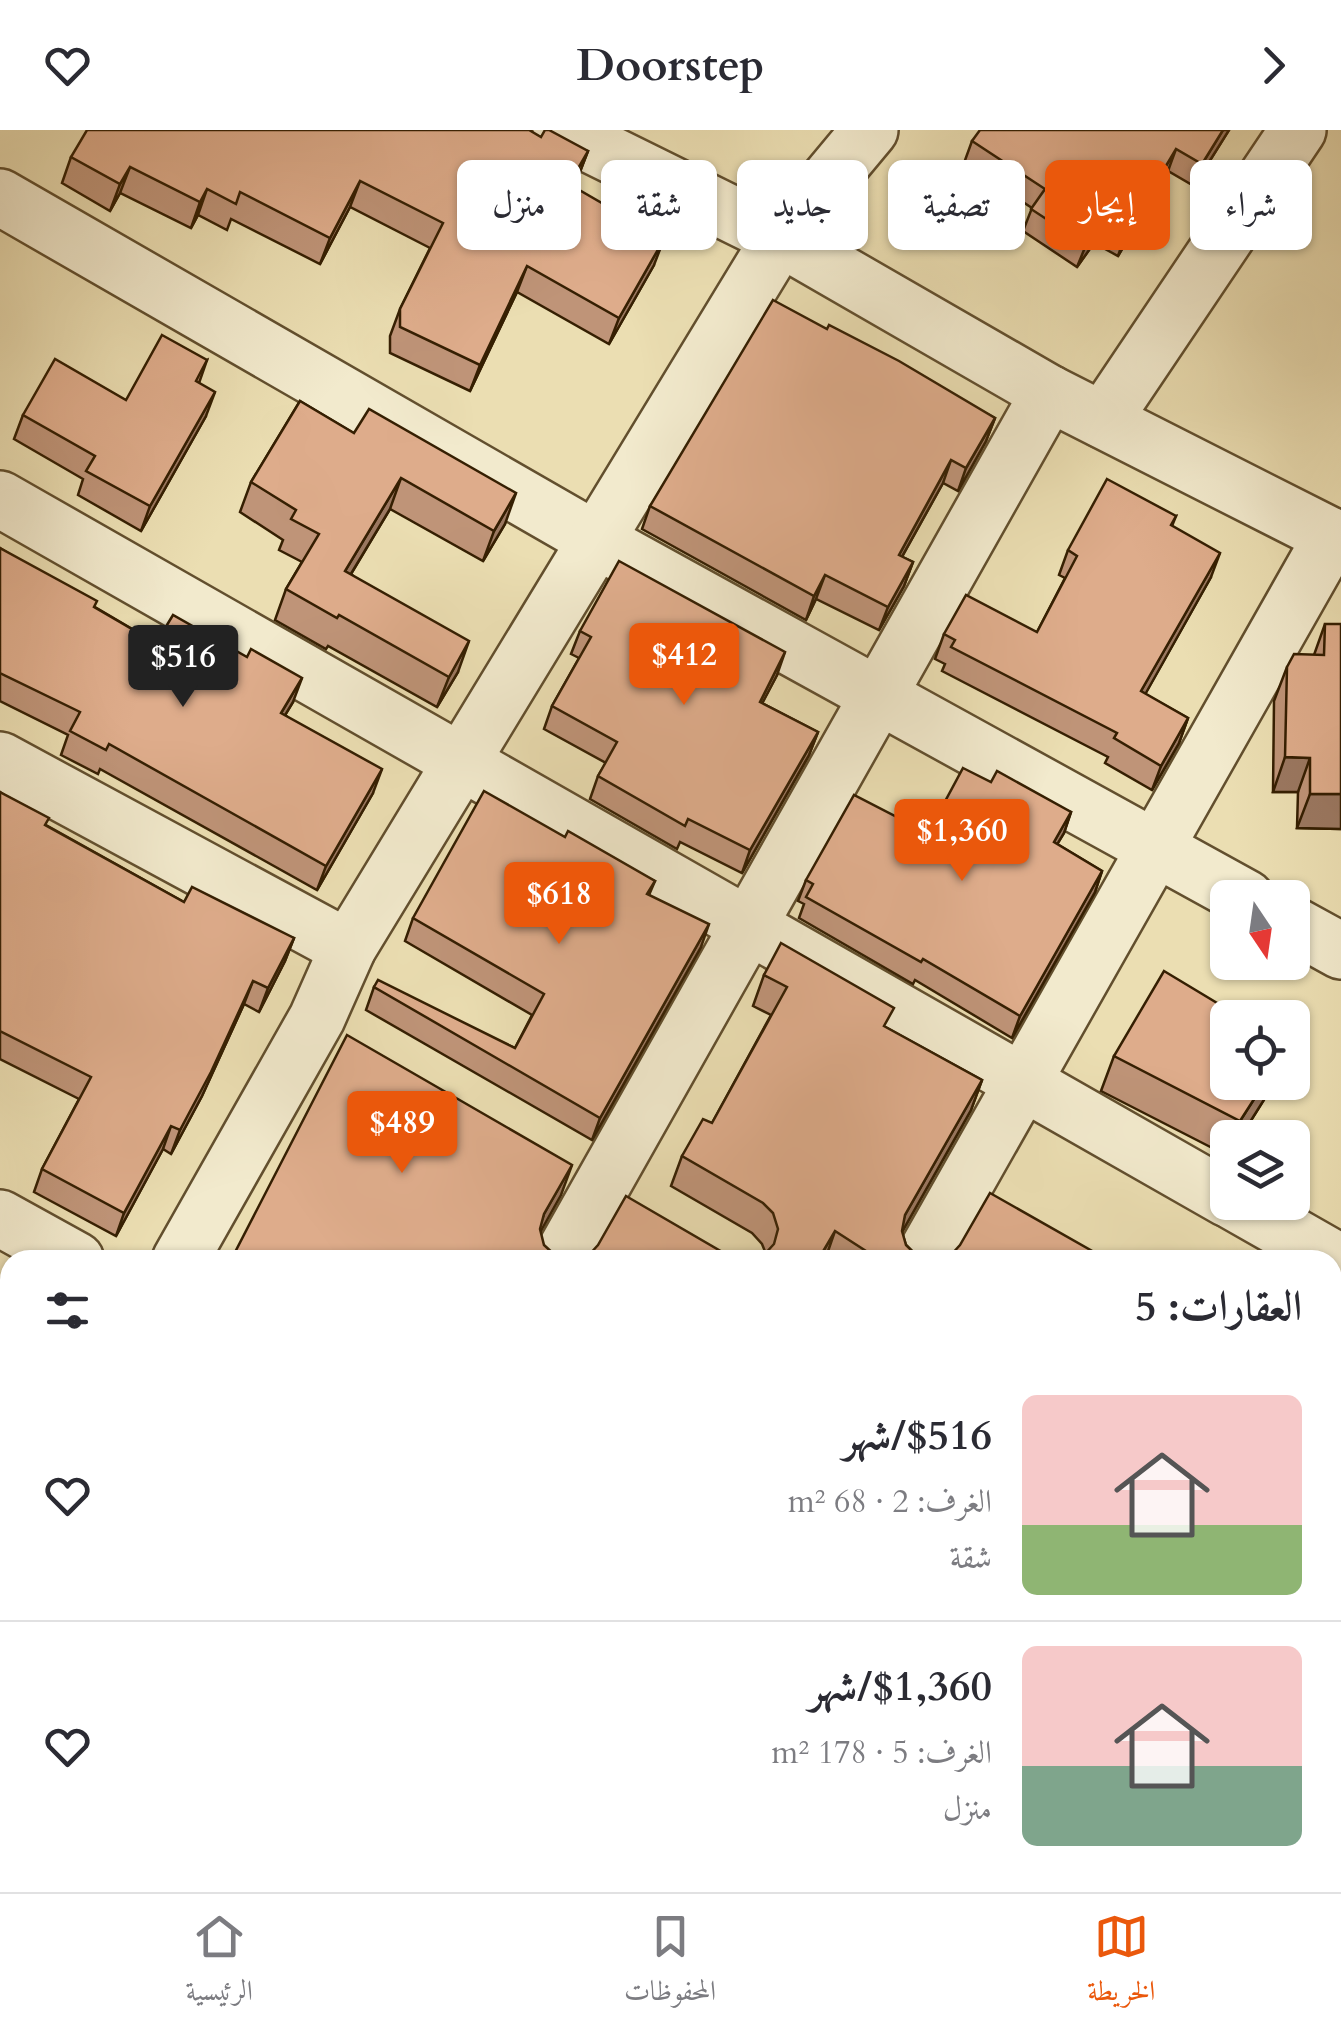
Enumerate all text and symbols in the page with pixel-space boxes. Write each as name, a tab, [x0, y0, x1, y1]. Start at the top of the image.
text: Doorstep	[576, 35, 765, 96]
icon: heart	[40, 38, 95, 93]
icon: forward	[1246, 38, 1301, 93]
chip: منزل	[457, 160, 581, 250]
chip: شقة	[601, 160, 717, 250]
chip: جديد	[737, 160, 868, 250]
chip: تصفية	[888, 160, 1025, 250]
chip: إيجار	[1045, 160, 1170, 250]
chip: شراء	[1190, 160, 1312, 250]
pin: $412	[625, 623, 743, 708]
pin: $516	[124, 625, 242, 710]
text: $412	[651, 633, 717, 677]
text: $516	[150, 635, 216, 679]
pin: $1,360	[881, 799, 1043, 884]
text: $1,360	[916, 809, 1008, 853]
pin: $618	[500, 862, 618, 947]
text: $618	[526, 872, 592, 916]
north arrow	[1210, 880, 1310, 980]
map controls	[1210, 880, 1310, 1220]
button: locate	[1210, 1000, 1310, 1100]
pin: $489	[343, 1091, 461, 1176]
text: $489	[369, 1101, 435, 1145]
button: layers	[1210, 1120, 1310, 1220]
text: العقارات: 5	[1135, 1278, 1302, 1335]
icon: filters	[40, 1283, 95, 1338]
text: $516/شهر	[843, 1407, 992, 1464]
icon: home	[1102, 1435, 1222, 1555]
icon: heart	[40, 1468, 95, 1523]
text: الغرف: 2 · 68 m²	[788, 1480, 992, 1524]
text: شقة	[950, 1536, 992, 1580]
text: $1,360/شهر	[809, 1658, 992, 1715]
icon: home	[1102, 1686, 1222, 1806]
icon: heart	[40, 1719, 95, 1774]
text: الغرف: 5 · 178 m²	[771, 1731, 992, 1775]
text: منزل	[943, 1787, 992, 1831]
tab: الرئيسية	[186, 1909, 253, 2018]
tab: المحفوظات	[624, 1909, 716, 2018]
tab: الخريطة	[1087, 1909, 1155, 2018]

